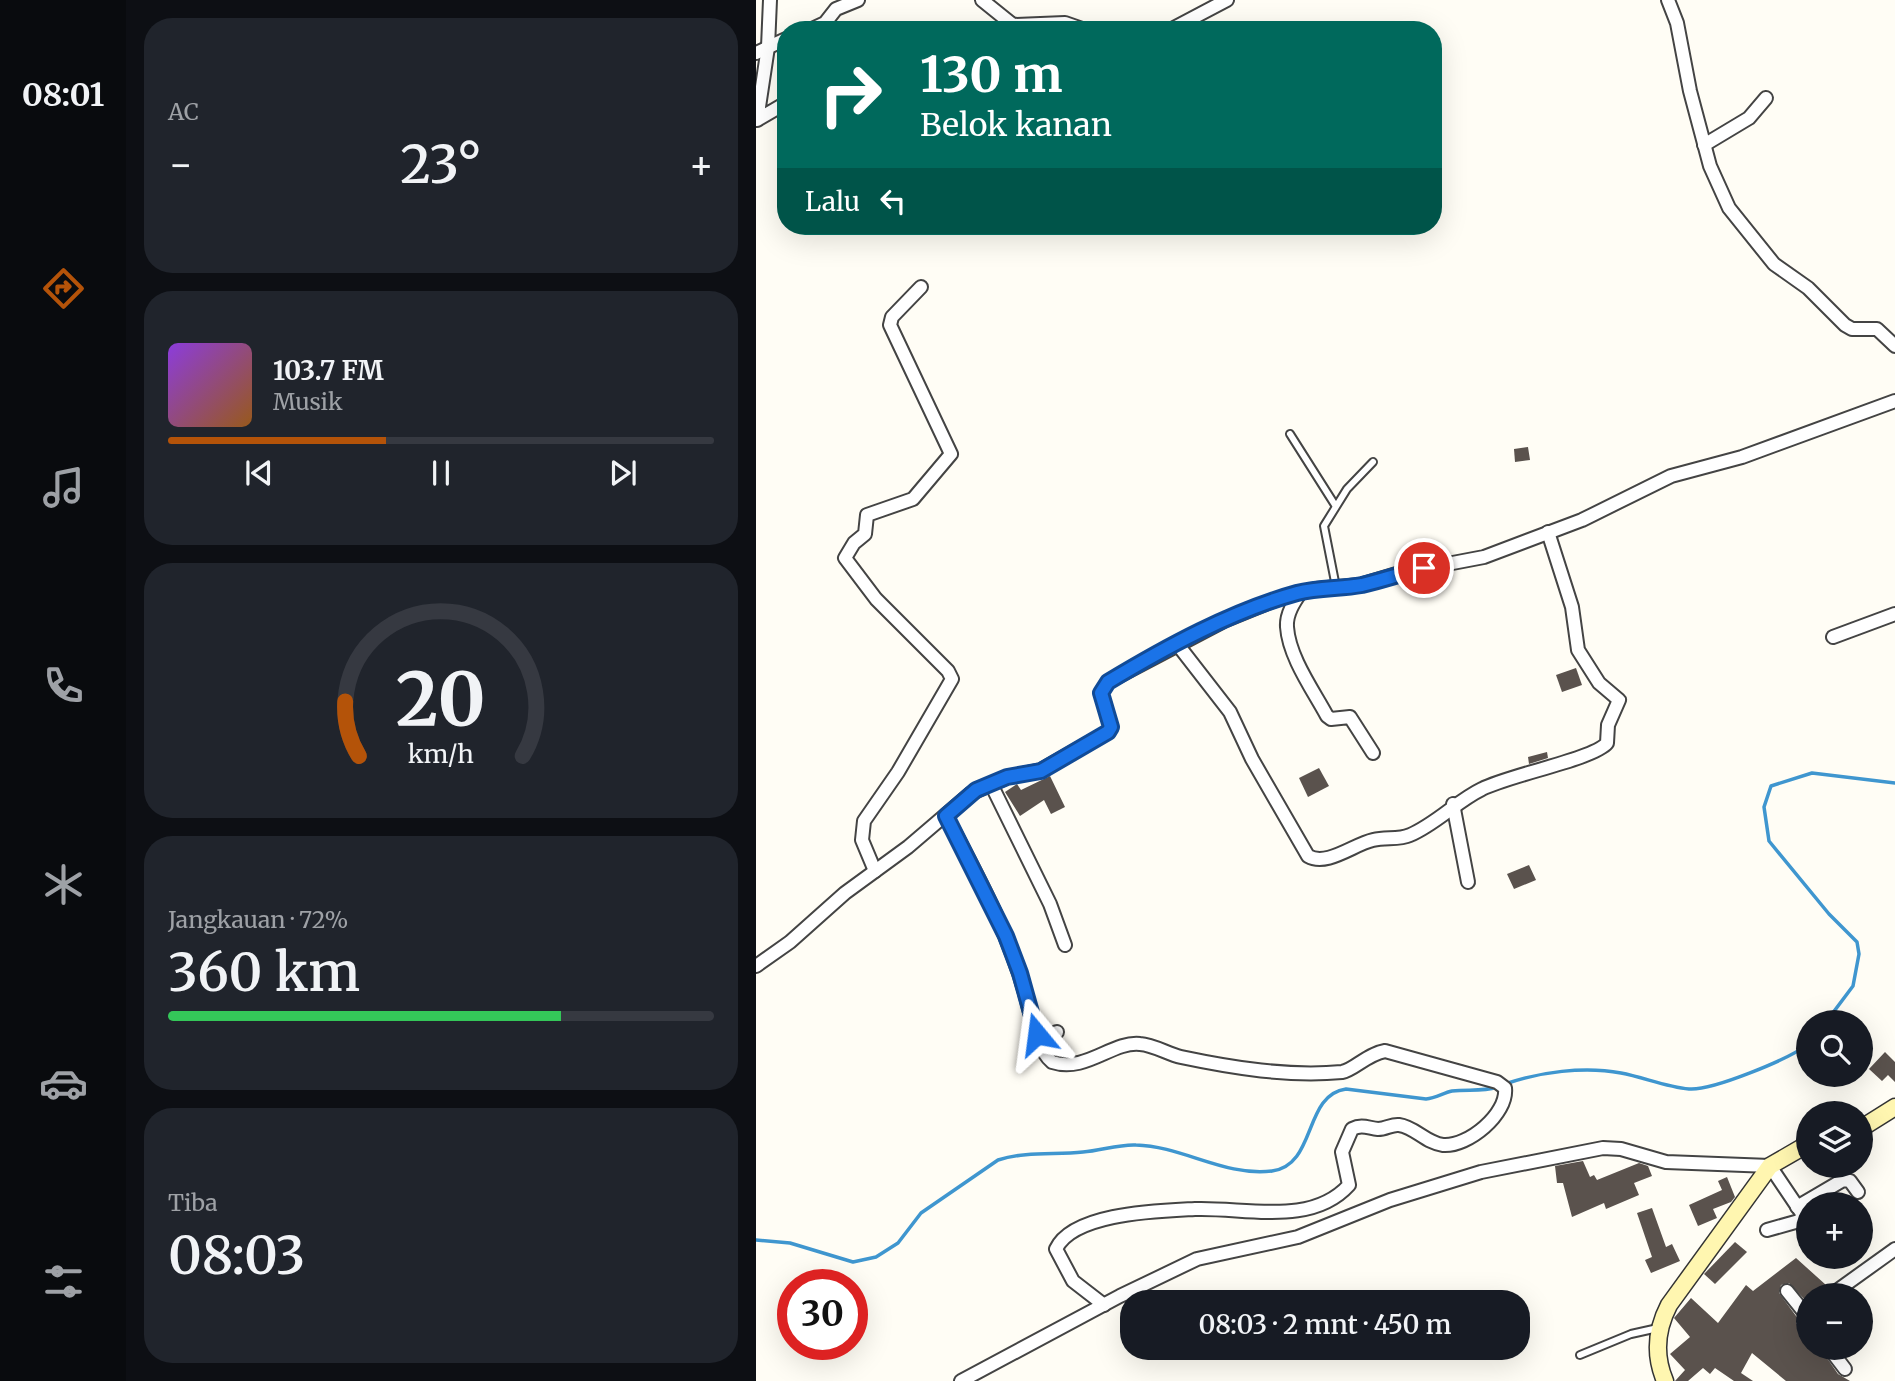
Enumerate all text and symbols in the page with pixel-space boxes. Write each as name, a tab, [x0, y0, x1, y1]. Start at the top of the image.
text: 130 m	[920, 44, 1063, 105]
icon: right	[805, 49, 896, 140]
text: 08:01	[22, 75, 104, 115]
text: AC	[168, 97, 199, 126]
text: Belok kanan	[920, 105, 1112, 145]
text: 23°	[400, 132, 482, 197]
text: −	[168, 141, 193, 188]
text: +	[689, 141, 714, 188]
icon: left	[874, 182, 912, 220]
text: Lalu	[805, 185, 860, 218]
icon: directions	[39, 264, 88, 313]
text: 103.7 FM	[273, 354, 384, 387]
text: Musik	[273, 387, 343, 416]
icon: previous	[240, 454, 278, 492]
icon: pause	[422, 454, 460, 492]
icon: next	[604, 454, 642, 492]
icon: music	[39, 463, 88, 512]
pin	[1394, 538, 1454, 598]
icon: arrive	[1405, 549, 1443, 587]
text: 20	[396, 655, 486, 747]
icon: phone	[39, 661, 88, 710]
text: km/h	[408, 738, 474, 770]
icon: climate	[39, 860, 88, 909]
text: Jangkauan · 72%	[168, 905, 348, 934]
text: 360 km	[168, 940, 360, 1005]
position arrow	[1000, 997, 1074, 1071]
map controls	[1796, 1010, 1873, 1360]
button: search	[1796, 1010, 1873, 1087]
icon: car	[39, 1059, 88, 1108]
button: layers	[1796, 1101, 1873, 1178]
text: Tiba	[168, 1188, 218, 1217]
button: +	[1796, 1192, 1873, 1269]
text: 08:03	[168, 1223, 305, 1288]
icon: filters	[39, 1257, 88, 1306]
speed limit sign: 30	[777, 1269, 868, 1360]
button: −	[1796, 1283, 1873, 1360]
text: 08:03 · 2 mnt · 450 m	[1198, 1308, 1452, 1341]

